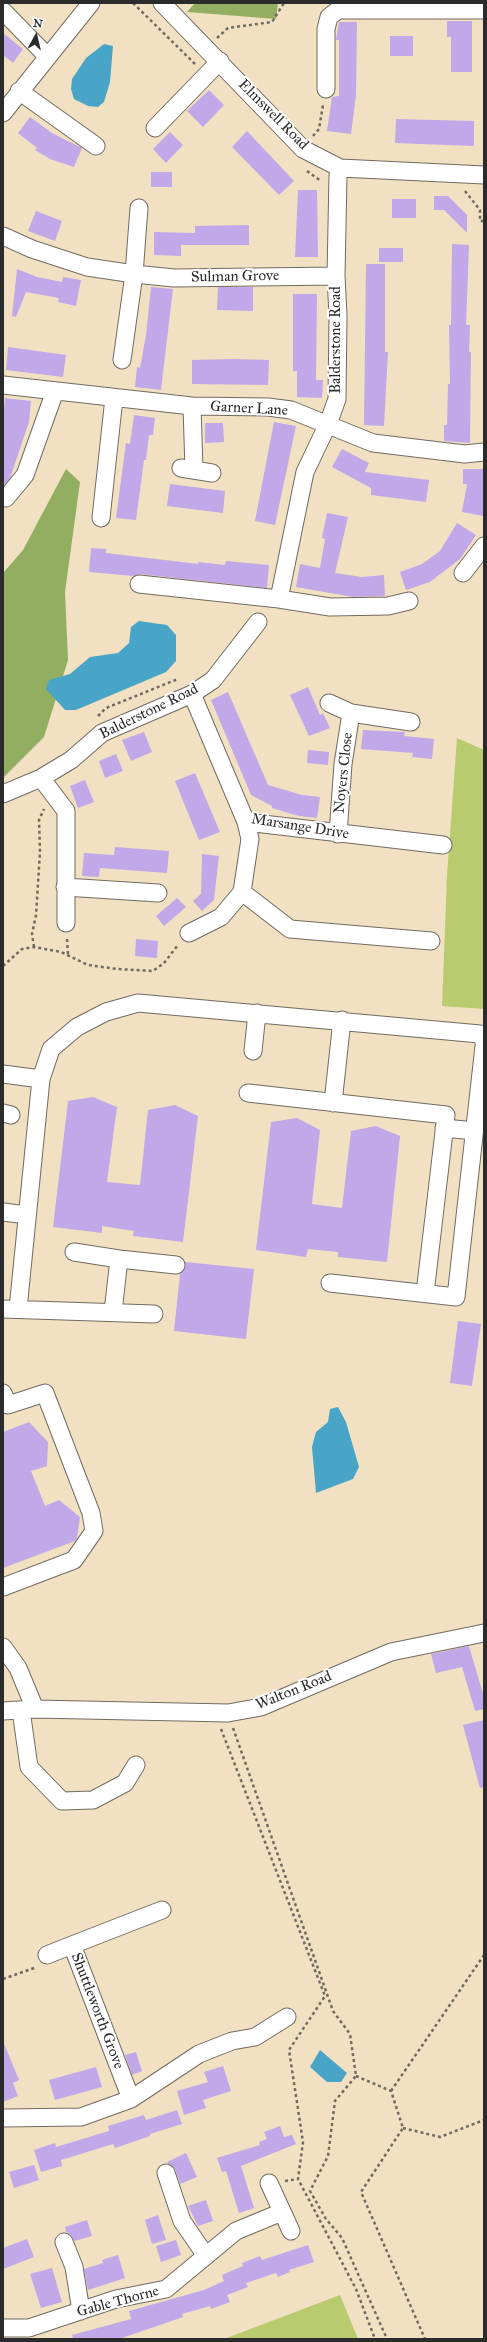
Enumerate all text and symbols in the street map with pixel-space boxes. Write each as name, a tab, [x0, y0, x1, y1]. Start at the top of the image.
north arrow	[16, 16, 56, 56]
text: N	[32, 17, 43, 31]
street label: Elmswell Road	[234, 76, 312, 154]
street label: Sulman Grove	[191, 267, 279, 287]
street label: Balderstone Road	[327, 286, 345, 394]
street label: Garner Lane	[210, 398, 288, 420]
street label: Balderstone Road	[97, 680, 201, 744]
street label: Noyers Close	[331, 732, 357, 814]
street label: Marsange Drive	[250, 810, 350, 844]
street label: Walton Road	[253, 1668, 335, 1714]
street label: Shuttleworth Grove	[67, 1950, 127, 2072]
street label: Gable Thorne	[75, 2282, 161, 2322]

